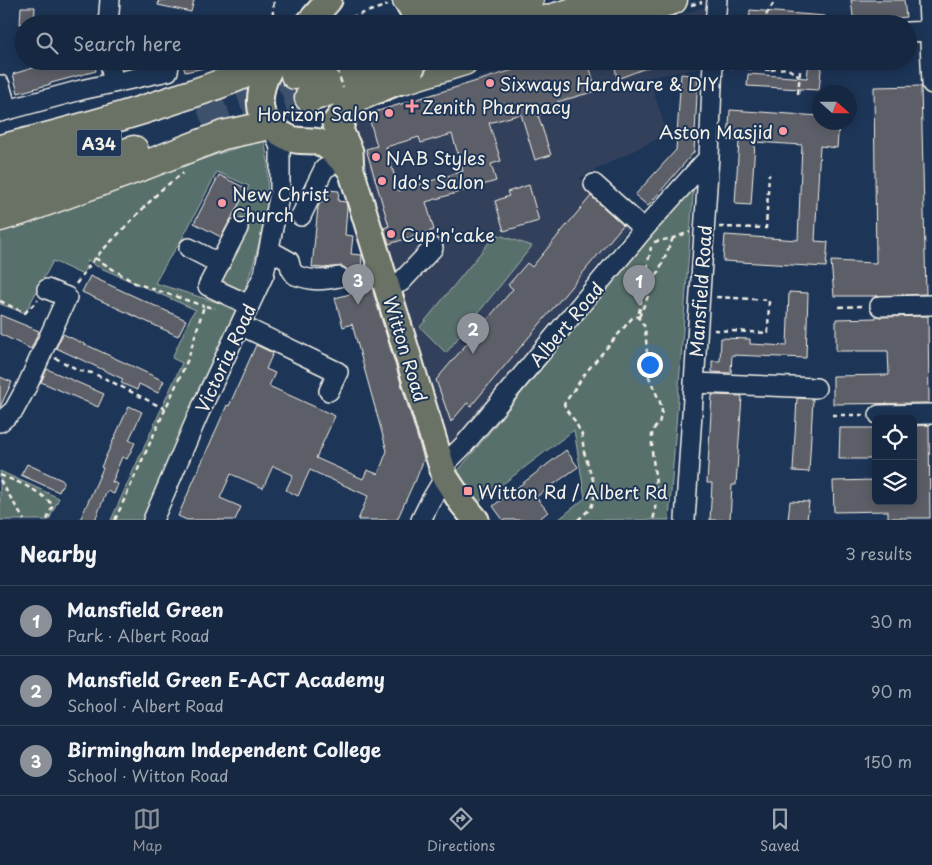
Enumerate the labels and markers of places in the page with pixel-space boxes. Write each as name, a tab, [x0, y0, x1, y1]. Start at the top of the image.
place label: Sixways Hardware & DIY	[500, 70, 719, 97]
marker: Sixways Hardware & DIY	[484, 77, 496, 89]
place label: Zenith Pharmacy	[422, 93, 571, 120]
place label: Horizon Salon	[257, 100, 379, 127]
marker: Zenith Pharmacy	[406, 100, 418, 112]
marker: Horizon Salon	[383, 107, 395, 119]
place label: Aston Masjid	[659, 118, 773, 145]
marker: Aston Masjid	[777, 125, 789, 137]
place label: NAB Styles	[386, 144, 485, 171]
marker: NAB Styles	[370, 151, 382, 163]
place label: Ido's Salon	[392, 168, 484, 195]
marker: Ido's Salon	[376, 175, 388, 187]
place label: New Christ Church	[232, 180, 329, 228]
marker: New Christ Church	[216, 197, 228, 209]
place label: Cup'n'cake	[401, 221, 495, 248]
marker: Cup'n'cake	[385, 228, 397, 240]
pin: 3	[342, 264, 374, 305]
pin: 1	[623, 265, 655, 306]
pin: 2	[457, 313, 489, 354]
place label: Witton Rd / Albert Rd	[478, 478, 668, 505]
marker: Witton Rd / Albert Rd	[462, 485, 474, 497]

